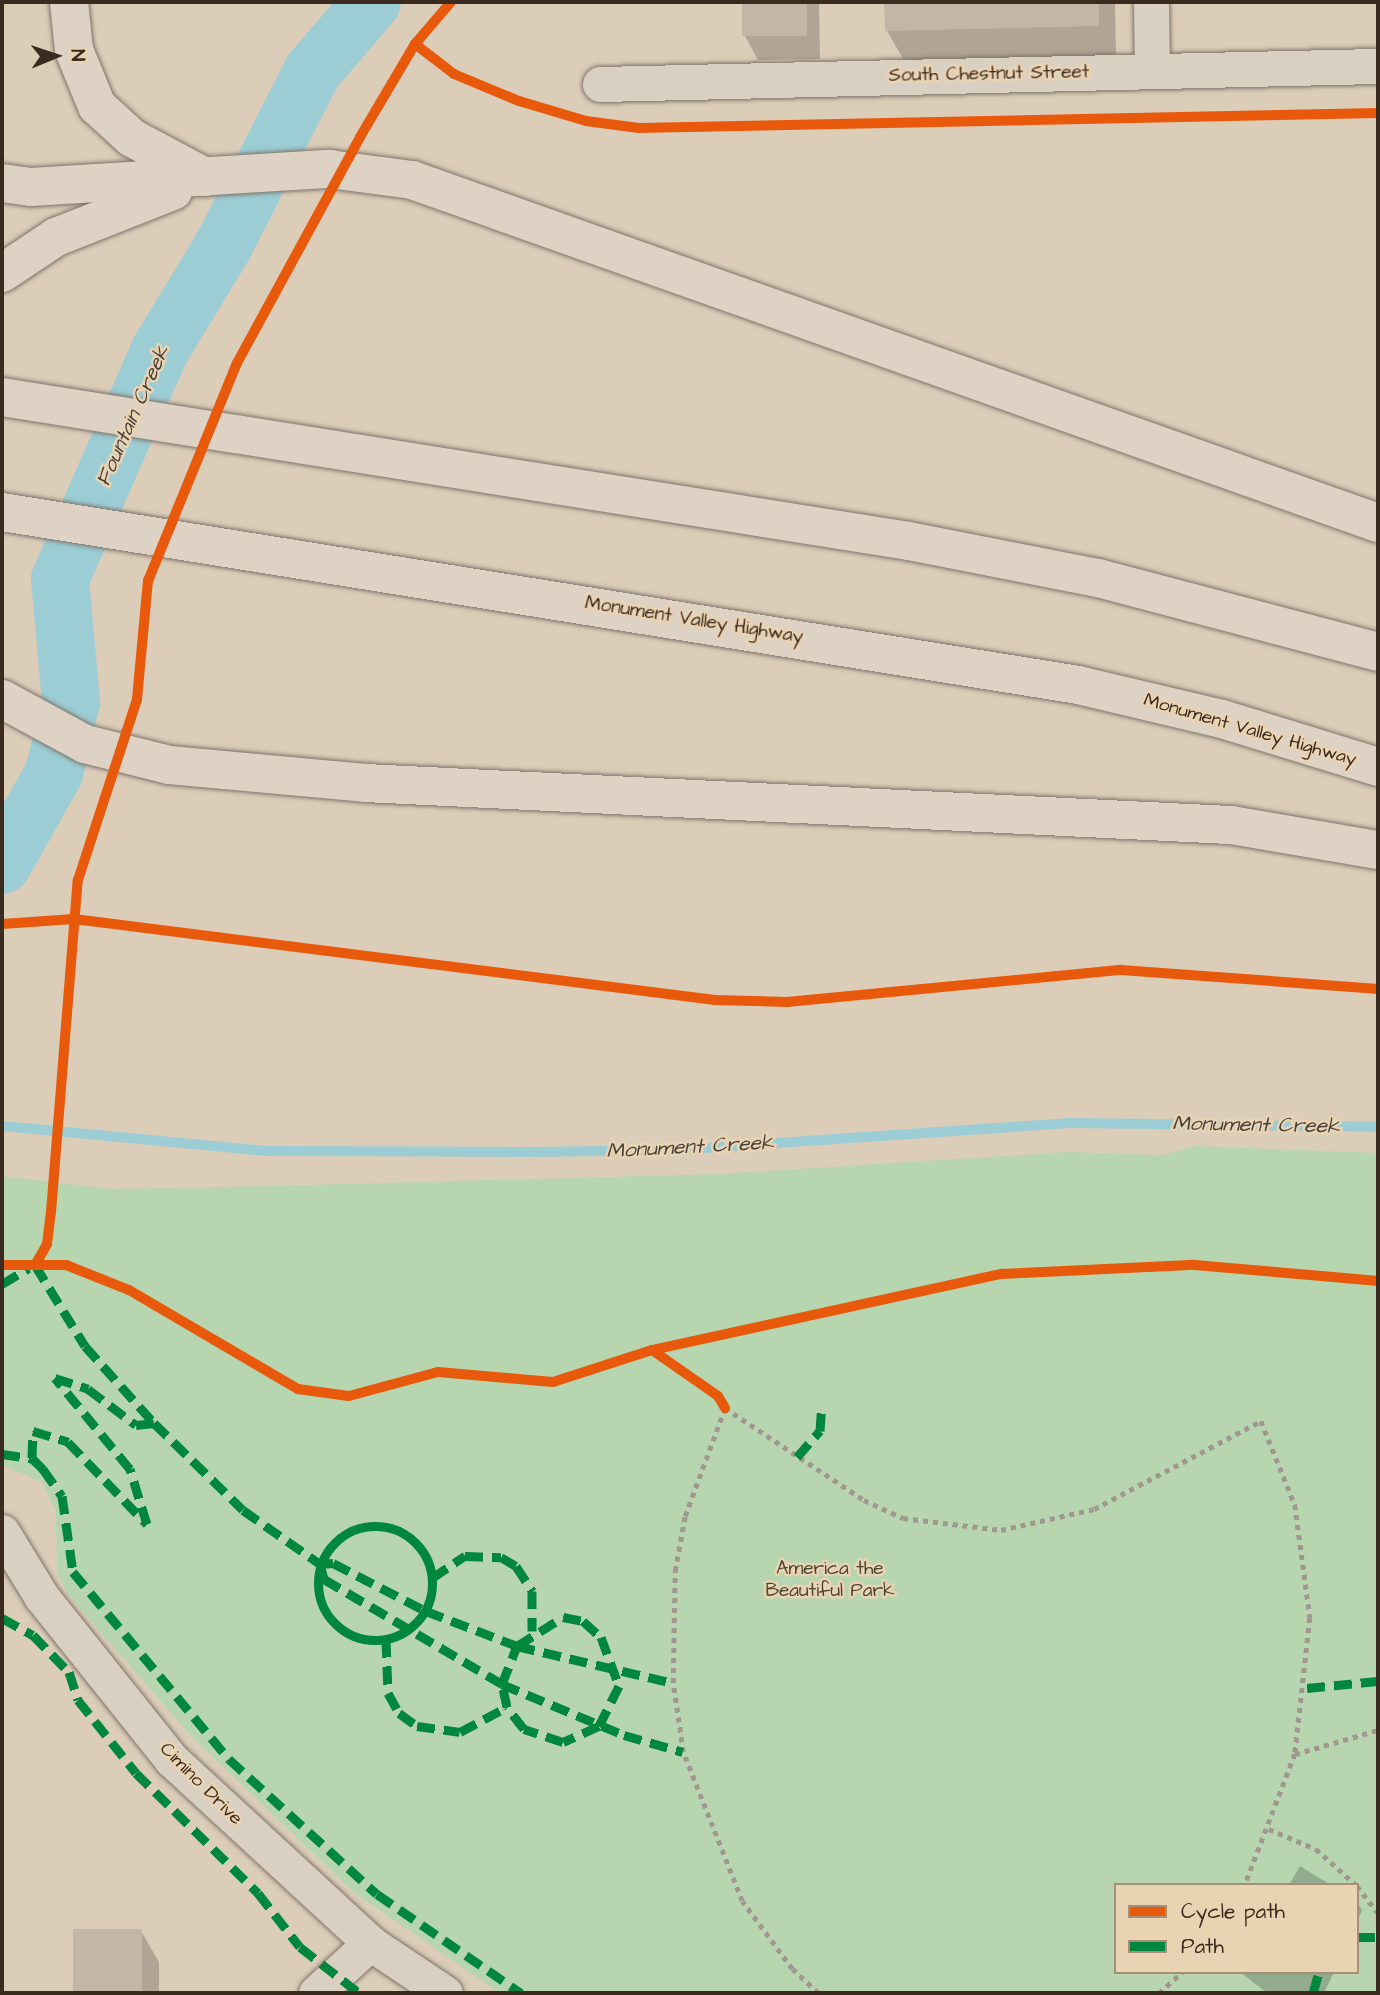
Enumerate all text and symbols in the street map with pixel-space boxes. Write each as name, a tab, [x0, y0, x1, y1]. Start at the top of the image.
north arrow	[21, 21, 91, 91]
text: N	[64, 49, 91, 62]
street label: South Chestnut Street	[888, 61, 1090, 87]
water label: Fountain Creek	[91, 342, 175, 490]
street label: Monument Valley Highway	[583, 592, 805, 648]
street label: Monument Valley Highway	[1141, 689, 1359, 771]
water label: Monument Creek	[1172, 1111, 1340, 1139]
water label: Monument Creek	[606, 1130, 774, 1164]
park label: America the Beautiful Park	[765, 1558, 895, 1602]
street label: Cimino Drive	[155, 1738, 247, 1830]
legend	[1114, 1883, 1359, 1974]
text: Cycle path	[1181, 1897, 1285, 1926]
text: Path	[1181, 1932, 1224, 1961]

